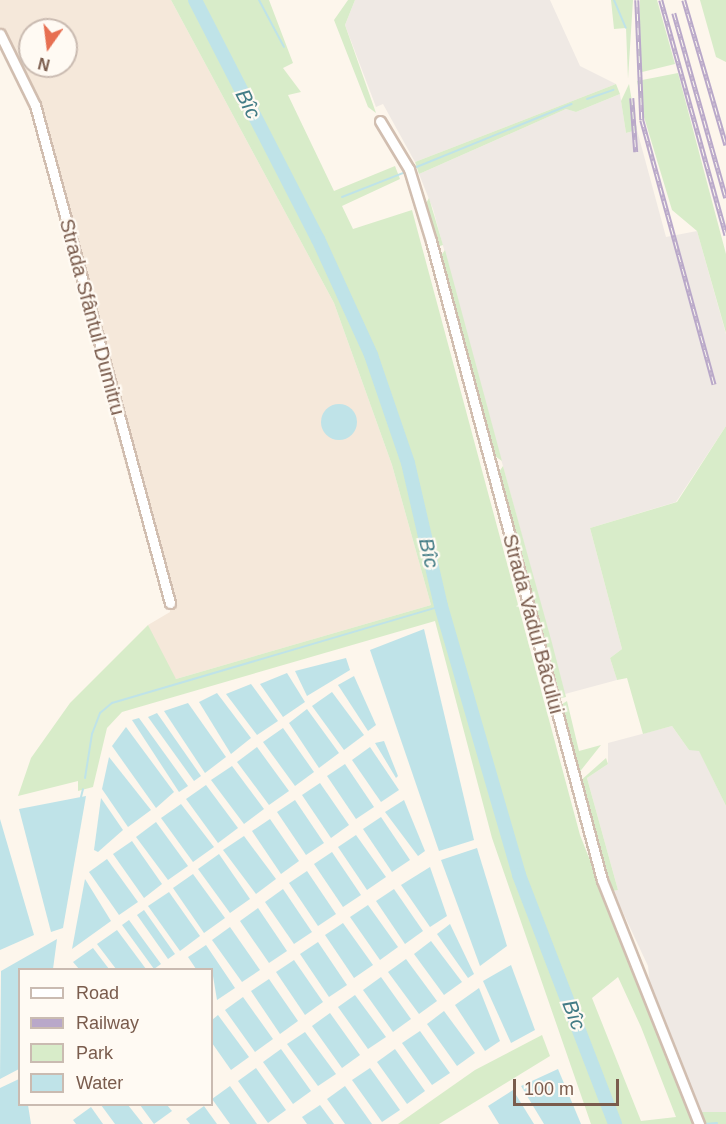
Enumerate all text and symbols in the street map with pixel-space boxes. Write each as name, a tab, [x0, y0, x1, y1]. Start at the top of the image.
north arrow	[18, 18, 78, 78]
text: N	[36, 54, 52, 74]
water label: Bîc	[230, 85, 266, 123]
street label: Strada Sfântul Dumitru	[54, 216, 130, 418]
street label: Strada Vadul Bâcului	[497, 531, 569, 717]
water label: Bîc	[413, 535, 445, 571]
legend	[18, 968, 213, 1106]
text: Road	[76, 983, 119, 1003]
water label: Bîc	[557, 996, 591, 1034]
text: Railway	[76, 1013, 139, 1033]
text: Park	[76, 1043, 113, 1063]
scale bar	[516, 1067, 622, 1105]
text: Water	[76, 1073, 123, 1093]
text: 100 m	[524, 1079, 574, 1099]

